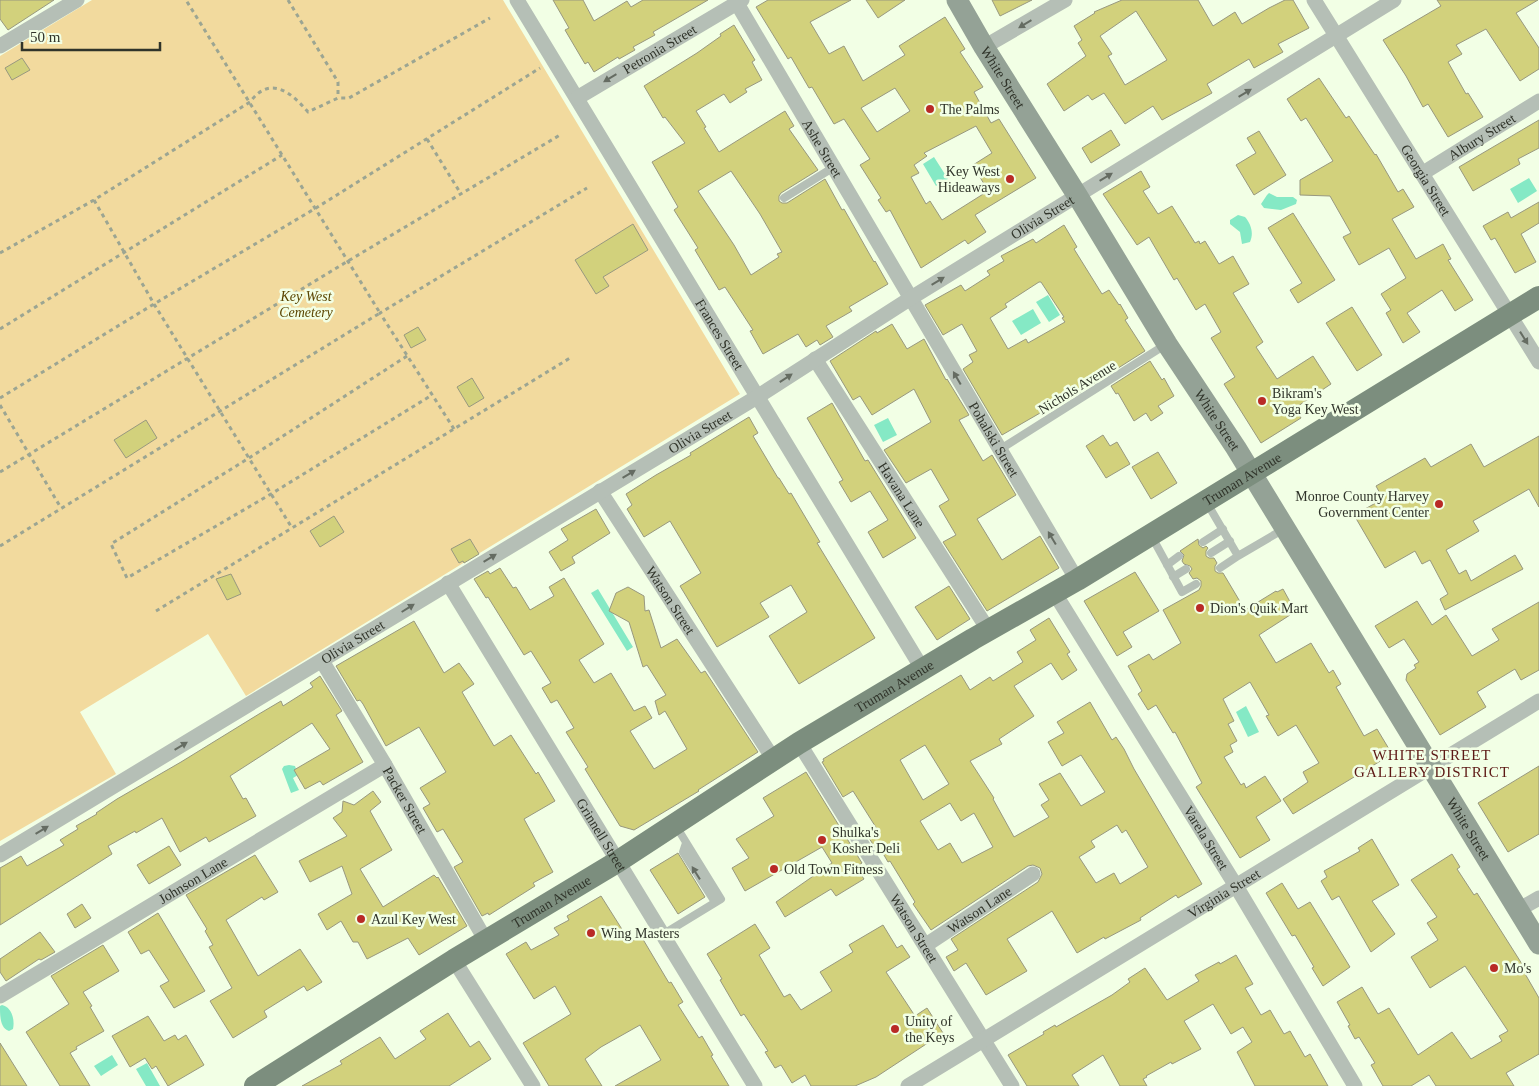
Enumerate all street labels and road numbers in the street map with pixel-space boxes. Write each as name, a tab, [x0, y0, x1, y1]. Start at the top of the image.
street label: Petronia Street	[620, 22, 699, 77]
street label: White Street	[978, 44, 1028, 111]
street label: Albury Street	[1446, 111, 1518, 163]
street label: Ashe Street	[799, 117, 845, 180]
street label: Georgia Street	[1398, 142, 1453, 219]
street label: Olivia Street	[1008, 192, 1077, 243]
street label: Frances Street	[692, 297, 746, 373]
street label: Nichols Avenue	[1036, 358, 1119, 417]
street label: White Street	[1191, 387, 1243, 454]
street label: Pohalski Street	[966, 399, 1022, 480]
street label: Olivia Street	[666, 407, 735, 457]
street label: Truman Avenue	[1200, 450, 1284, 509]
street label: Havana Lane	[875, 460, 928, 530]
street label: Watson Street	[643, 564, 698, 637]
street label: Olivia Street	[318, 617, 387, 667]
street label: Truman Avenue	[852, 657, 936, 716]
street label: Packer Street	[380, 764, 430, 836]
street label: White Street	[1443, 795, 1493, 863]
street label: Grinnell Street	[573, 796, 629, 874]
street label: Varela Street	[1180, 803, 1231, 873]
street label: Johnson Lane	[156, 854, 230, 907]
street label: Virginia Street	[1185, 866, 1263, 921]
street label: Truman Avenue	[509, 873, 594, 931]
street label: Watson Lane	[945, 884, 1014, 937]
street label: Watson Street	[887, 891, 941, 966]

